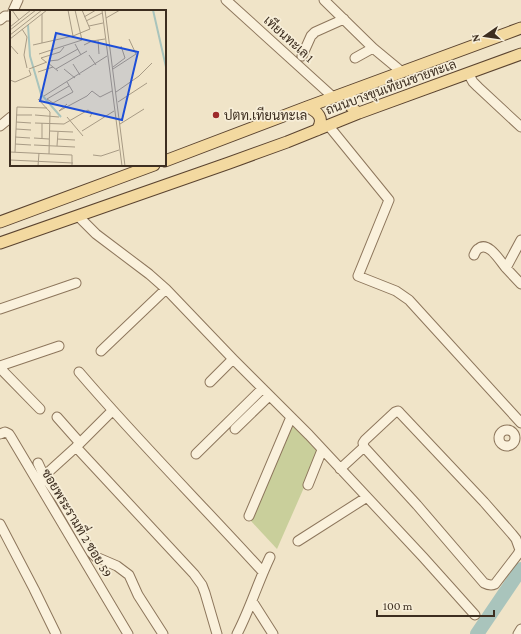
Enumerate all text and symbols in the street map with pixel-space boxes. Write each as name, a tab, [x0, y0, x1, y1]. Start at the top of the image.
inset map	[10, 10, 166, 166]
street label: เทียนทะเล 1	[261, 11, 318, 65]
north arrow	[465, 16, 505, 56]
text: N	[468, 33, 482, 43]
street label: ถนนบางขุนเทียนชายทะเล	[323, 55, 459, 119]
place label: ปตท.เทียนทะเล	[224, 106, 307, 123]
marker: ปตท.เทียนทะเล	[211, 110, 221, 120]
street label: ซอยพระรามที่ 2 ซอย 59	[39, 463, 120, 580]
scale bar	[377, 592, 494, 618]
text: 100 m	[383, 599, 413, 613]

